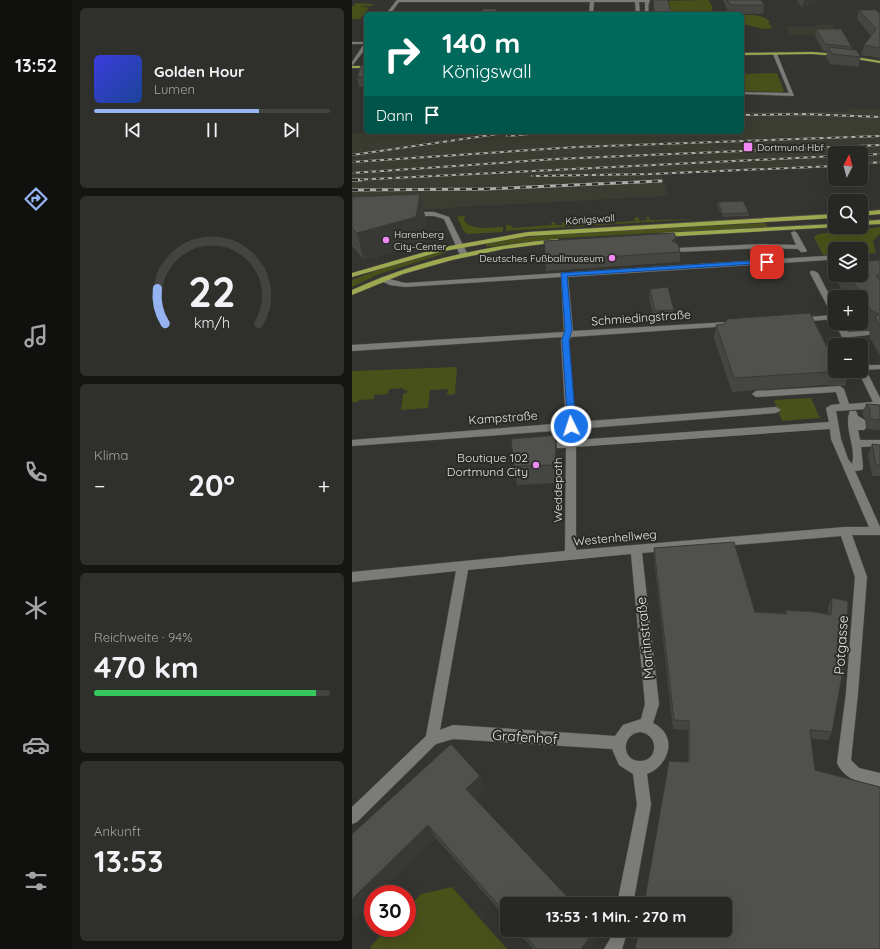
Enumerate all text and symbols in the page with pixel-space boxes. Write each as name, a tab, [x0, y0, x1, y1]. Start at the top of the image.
text: 140 m	[442, 25, 520, 60]
icon: right	[376, 28, 428, 80]
text: 13:52	[15, 54, 57, 77]
text: Königswall	[442, 60, 532, 83]
text: Golden Hour	[154, 62, 245, 81]
text: Lumen	[154, 81, 195, 97]
icon: arrive	[421, 104, 443, 126]
text: Dann	[376, 106, 413, 125]
icon: previous	[122, 119, 144, 141]
icon: pause	[201, 119, 223, 141]
icon: next	[280, 119, 302, 141]
marker: Dortmund Hbf	[742, 141, 754, 153]
place label: Dortmund Hbf	[757, 141, 824, 154]
north arrow	[828, 146, 868, 186]
map controls	[828, 146, 868, 378]
icon: directions	[22, 185, 50, 213]
button: search	[828, 194, 868, 234]
street label: Königswall	[565, 211, 615, 228]
place label: Harenberg City-Center	[394, 228, 447, 253]
marker: Harenberg City-Center	[381, 235, 391, 245]
button: layers	[828, 242, 868, 282]
pin	[750, 245, 784, 279]
icon: arrive	[756, 251, 778, 273]
place label: Deutsches Fußballmuseum	[479, 252, 604, 265]
marker: Deutsches Fußballmuseum	[607, 253, 617, 263]
text: 22	[188, 265, 236, 317]
button: +	[828, 290, 868, 330]
street label: Schmiedingstraße	[591, 307, 691, 328]
text: km/h	[194, 314, 230, 332]
icon: music	[22, 322, 50, 350]
button: −	[828, 338, 868, 378]
position arrow	[550, 405, 592, 447]
street label: Kampstraße	[468, 408, 538, 427]
text: Klima	[94, 447, 128, 463]
place label: Boutique 102 Dortmund City	[447, 450, 528, 479]
icon: phone	[22, 458, 50, 486]
street label: Weddepoth	[550, 458, 565, 522]
marker: Boutique 102 Dortmund City	[531, 460, 541, 470]
text: 20°	[188, 466, 235, 504]
text: −	[94, 472, 105, 500]
text: +	[318, 472, 330, 500]
street label: Westenhellweg	[573, 526, 657, 549]
icon: climate	[22, 594, 50, 622]
street label: Martinstraße	[632, 596, 658, 680]
street label: Potgasse	[830, 615, 852, 675]
text: Reichweite · 94%	[94, 629, 192, 645]
text: 470 km	[94, 648, 199, 686]
street label: Grafenhof	[492, 726, 558, 748]
icon: car	[22, 731, 50, 759]
text: Ankunft	[94, 823, 141, 839]
text: 13:53	[94, 842, 163, 880]
icon: filters	[22, 867, 50, 895]
speed limit sign: 30	[364, 885, 416, 937]
text: 13:53 · 1 Min. · 270 m	[546, 907, 686, 926]

